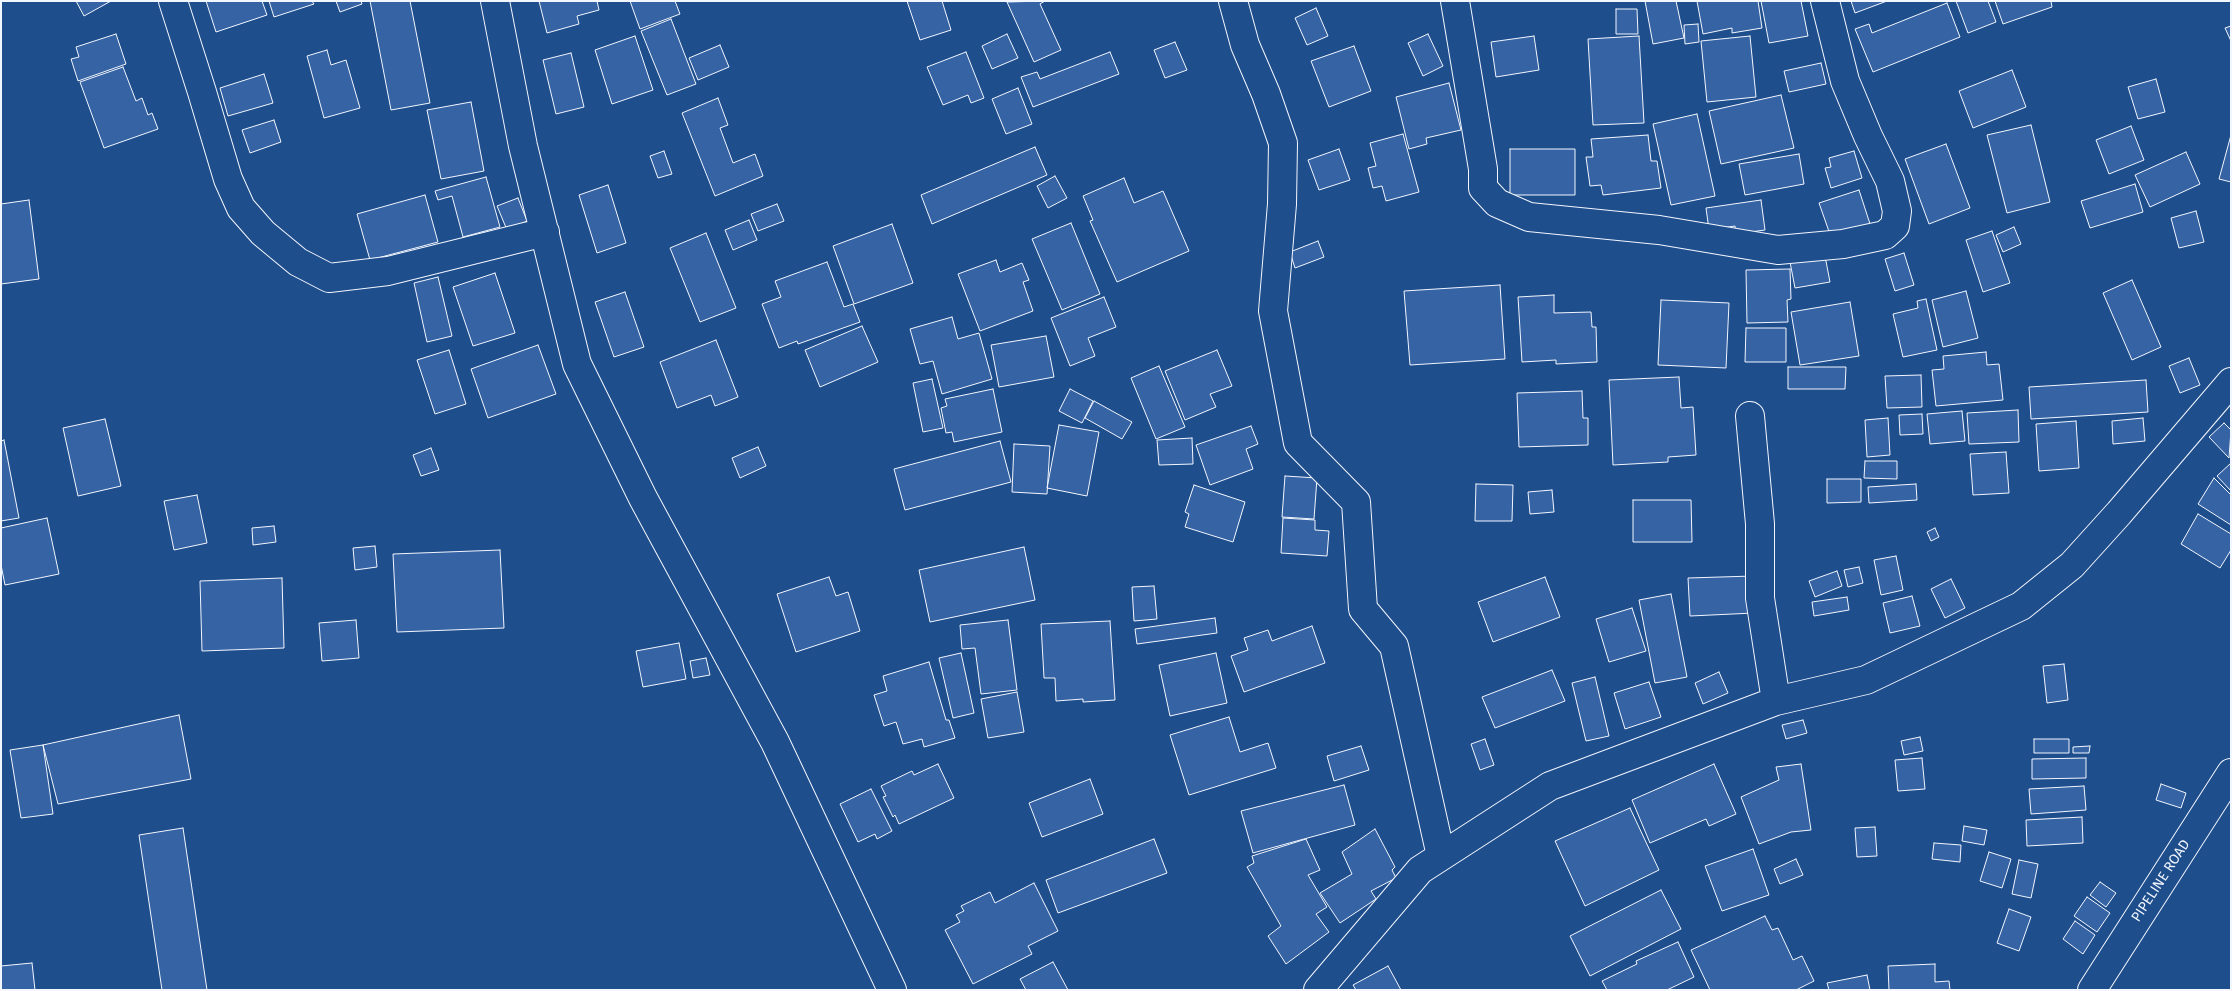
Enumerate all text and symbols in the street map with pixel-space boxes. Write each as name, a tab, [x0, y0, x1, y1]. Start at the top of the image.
street label: PIPELINE ROAD	[2128, 837, 2194, 925]

